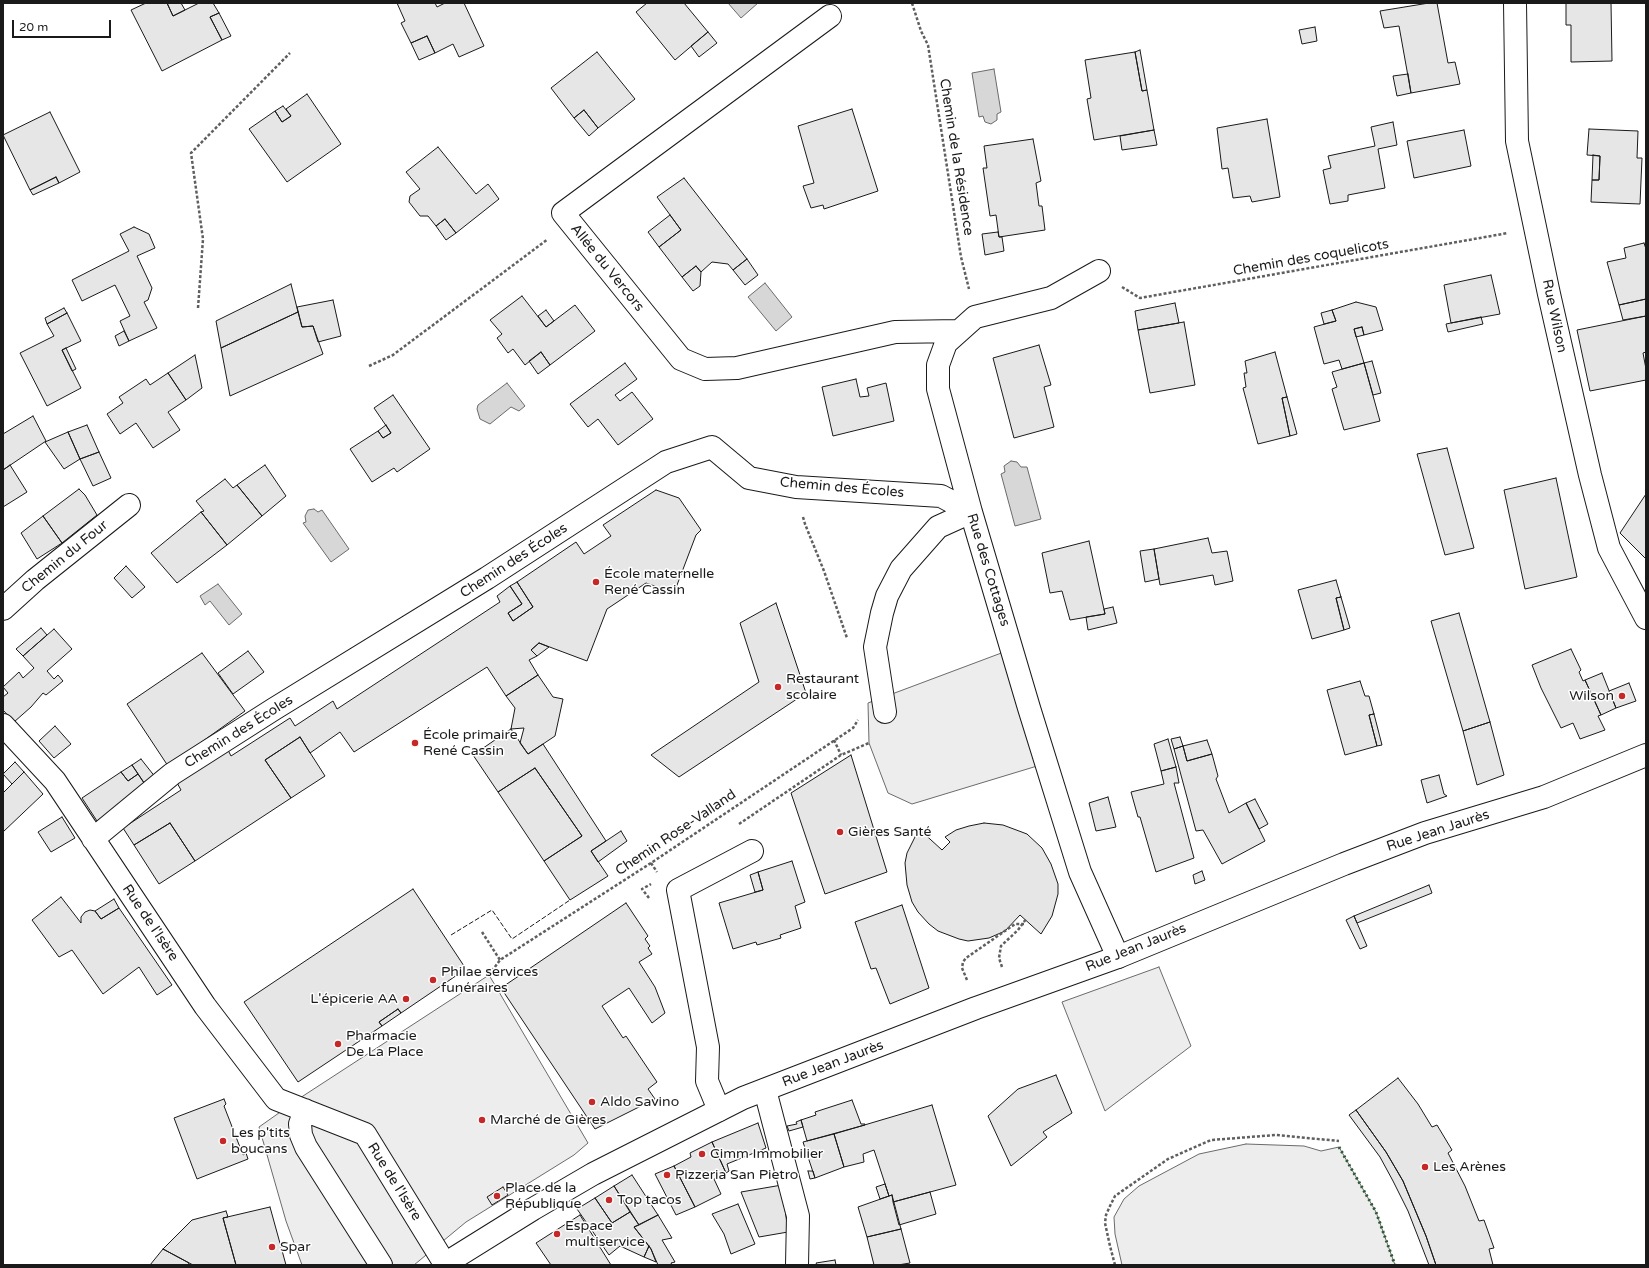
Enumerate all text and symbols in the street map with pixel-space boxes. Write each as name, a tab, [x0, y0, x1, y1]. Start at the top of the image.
scale bar	[14, 12, 113, 38]
text: 20 m	[19, 20, 48, 34]
street label: Chemin de la Résidence	[935, 77, 977, 237]
street label: Allée du Vercors	[567, 221, 647, 315]
street label: Chemin des coquelicots	[1232, 236, 1390, 280]
street label: Rue Wilson	[1538, 278, 1570, 354]
street label: Chemin des Écoles	[779, 474, 905, 502]
street label: Rue des Cottages	[963, 512, 1013, 628]
street label: Chemin du Four	[19, 517, 111, 597]
street label: Chemin des Écoles	[457, 520, 571, 602]
place label: École maternelle René Cassin	[604, 566, 714, 598]
marker: École maternelle René Cassin	[591, 577, 601, 587]
place label: Restaurant scolaire	[786, 671, 859, 704]
marker: Restaurant scolaire	[773, 682, 783, 692]
place label: Wilson	[1569, 688, 1614, 704]
marker: Wilson	[1617, 691, 1627, 701]
street label: Chemin des Écoles	[182, 692, 296, 772]
place label: École primaire René Cassin	[423, 727, 518, 760]
marker: École primaire René Cassin	[410, 738, 420, 748]
street label: Chemin Rose-Valland	[612, 786, 740, 880]
street label: Rue Jean Jaurès	[1384, 806, 1492, 856]
place label: Gières Santé	[848, 824, 931, 840]
marker: Gières Santé	[835, 827, 845, 837]
street label: Rue de l'Isère	[118, 882, 182, 964]
street label: Rue Jean Jaurès	[1083, 920, 1189, 976]
place label: Philae services funéraires	[441, 964, 538, 996]
marker: Philae services funéraires	[428, 975, 438, 985]
place label: L'épicerie AA	[310, 991, 398, 1007]
marker: L'épicerie AA	[401, 994, 411, 1004]
place label: Pharmacie De La Place	[346, 1028, 423, 1060]
street label: Rue Jean Jaurès	[780, 1037, 886, 1091]
marker: Pharmacie De La Place	[333, 1039, 343, 1049]
place label: Aldo Savino	[600, 1094, 679, 1110]
marker: Aldo Savino	[587, 1097, 597, 1107]
place label: Marché de Gières	[490, 1112, 606, 1128]
marker: Marché de Gières	[477, 1115, 487, 1125]
place label: Les p'tits boucans	[231, 1125, 290, 1158]
marker: Les p'tits boucans	[218, 1136, 228, 1146]
street label: Rue de l'Isère	[363, 1140, 425, 1224]
place label: Cimm Immobilier	[710, 1146, 823, 1162]
marker: Cimm Immobilier	[697, 1149, 707, 1159]
place label: Les Arènes	[1433, 1159, 1506, 1175]
marker: Les Arènes	[1420, 1162, 1430, 1172]
place label: Pizzeria San Pietro	[675, 1167, 798, 1183]
marker: Pizzeria San Pietro	[662, 1170, 672, 1180]
place label: Place de la République	[505, 1180, 581, 1212]
marker: Place de la République	[492, 1191, 502, 1201]
place label: Top tacos	[617, 1192, 681, 1208]
marker: Top tacos	[604, 1195, 614, 1205]
place label: Espace multiservice	[565, 1218, 645, 1250]
marker: Espace multiservice	[552, 1229, 562, 1239]
place label: Spar	[280, 1239, 311, 1255]
marker: Spar	[267, 1242, 277, 1252]

